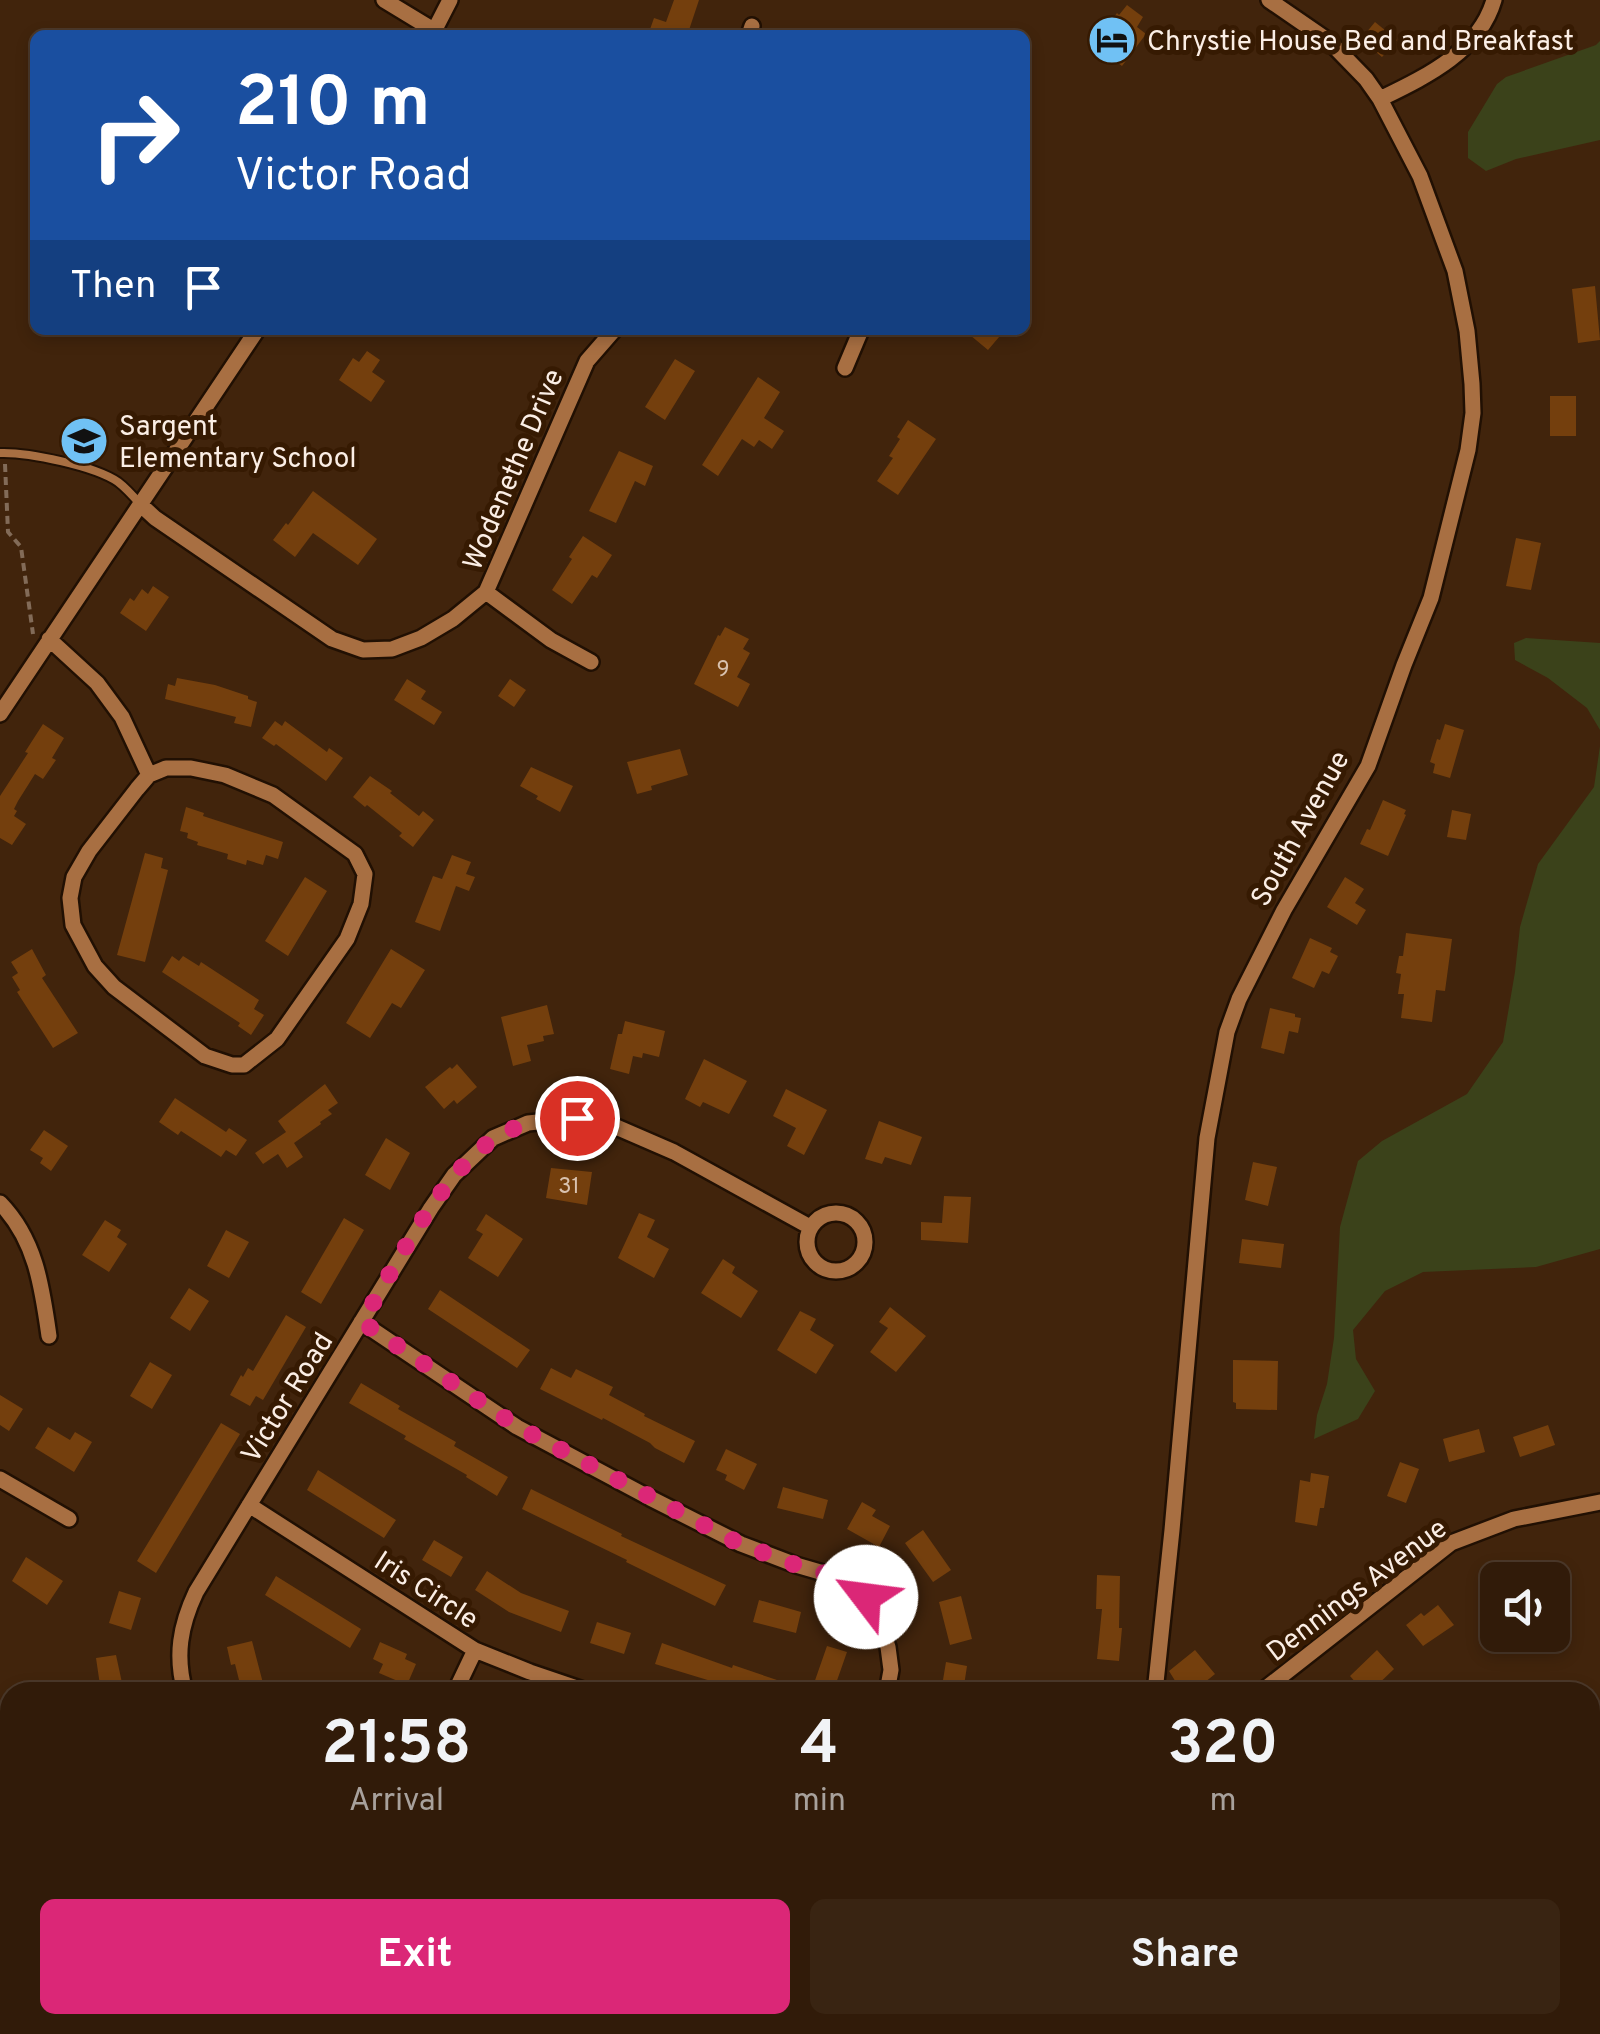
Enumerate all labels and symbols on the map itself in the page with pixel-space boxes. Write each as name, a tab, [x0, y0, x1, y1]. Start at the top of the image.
hotel icon: Chrystie House Bed and Breakfast	[1086, 14, 1138, 66]
place label: Chrystie House Bed and Breakfast	[1147, 25, 1574, 61]
street label: Wodenethe Drive	[456, 364, 573, 576]
place label: Sargent Elementary School	[119, 410, 357, 478]
school or university icon: Sargent Elementary School	[58, 415, 110, 467]
house number: 9	[716, 657, 730, 684]
street label: South Avenue	[1244, 745, 1359, 914]
pin	[535, 1076, 620, 1161]
house number: 31	[558, 1174, 580, 1201]
street label: Victor Road	[234, 1327, 343, 1471]
street label: Dennings Avenue	[1260, 1512, 1455, 1671]
street label: Iris Circle	[366, 1544, 484, 1639]
position arrow	[814, 1545, 918, 1649]

